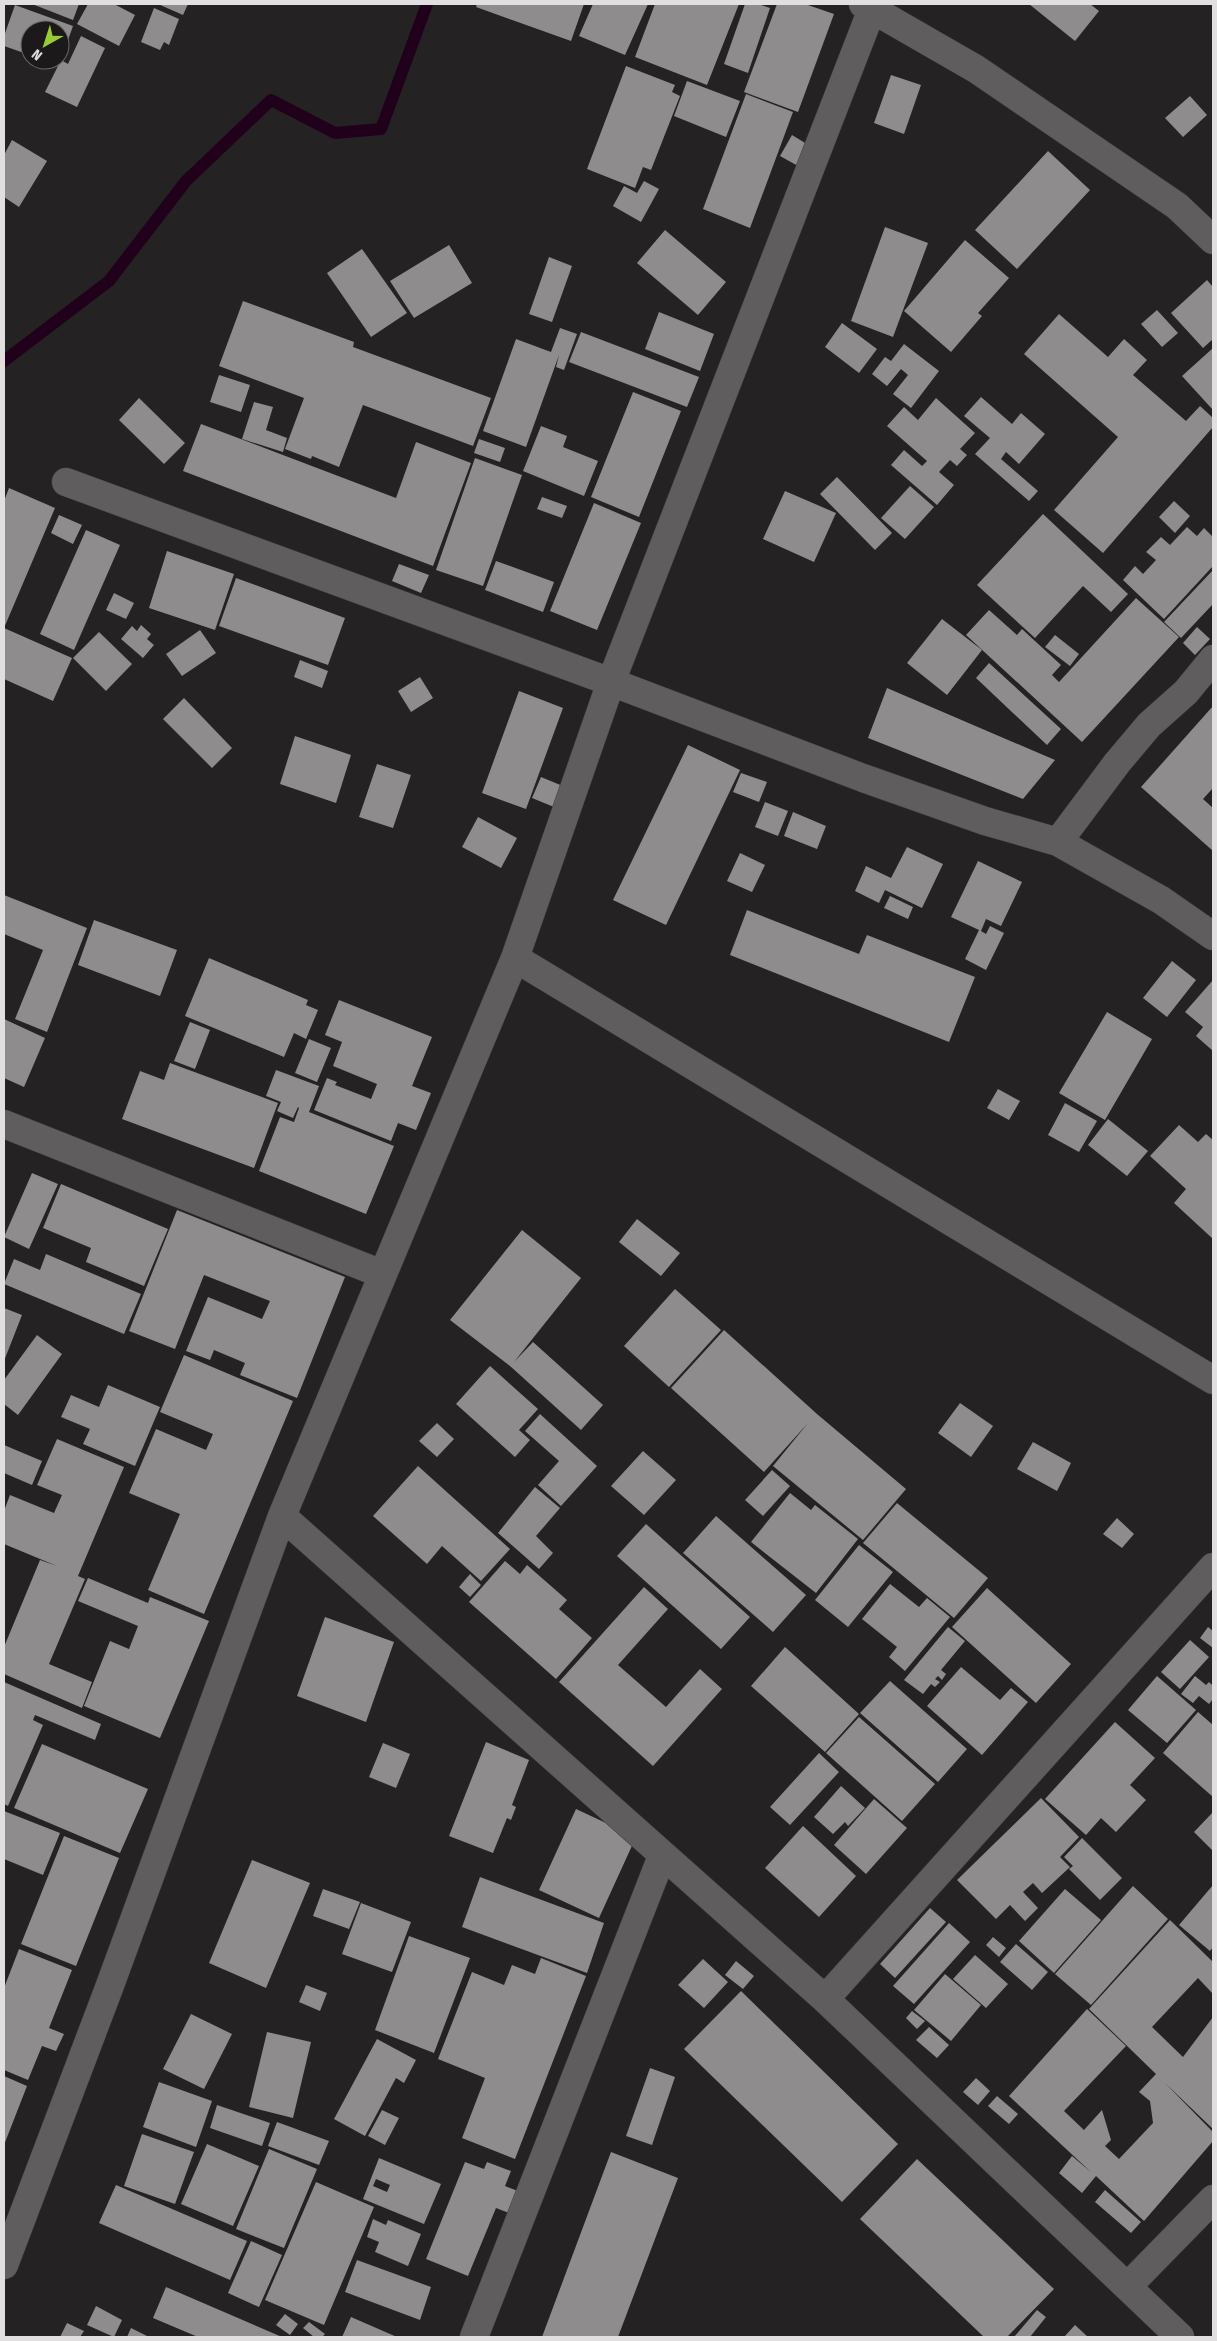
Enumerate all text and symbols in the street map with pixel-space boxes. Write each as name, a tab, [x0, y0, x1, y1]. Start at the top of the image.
north arrow	[20, 20, 70, 70]
text: N	[29, 45, 46, 64]

